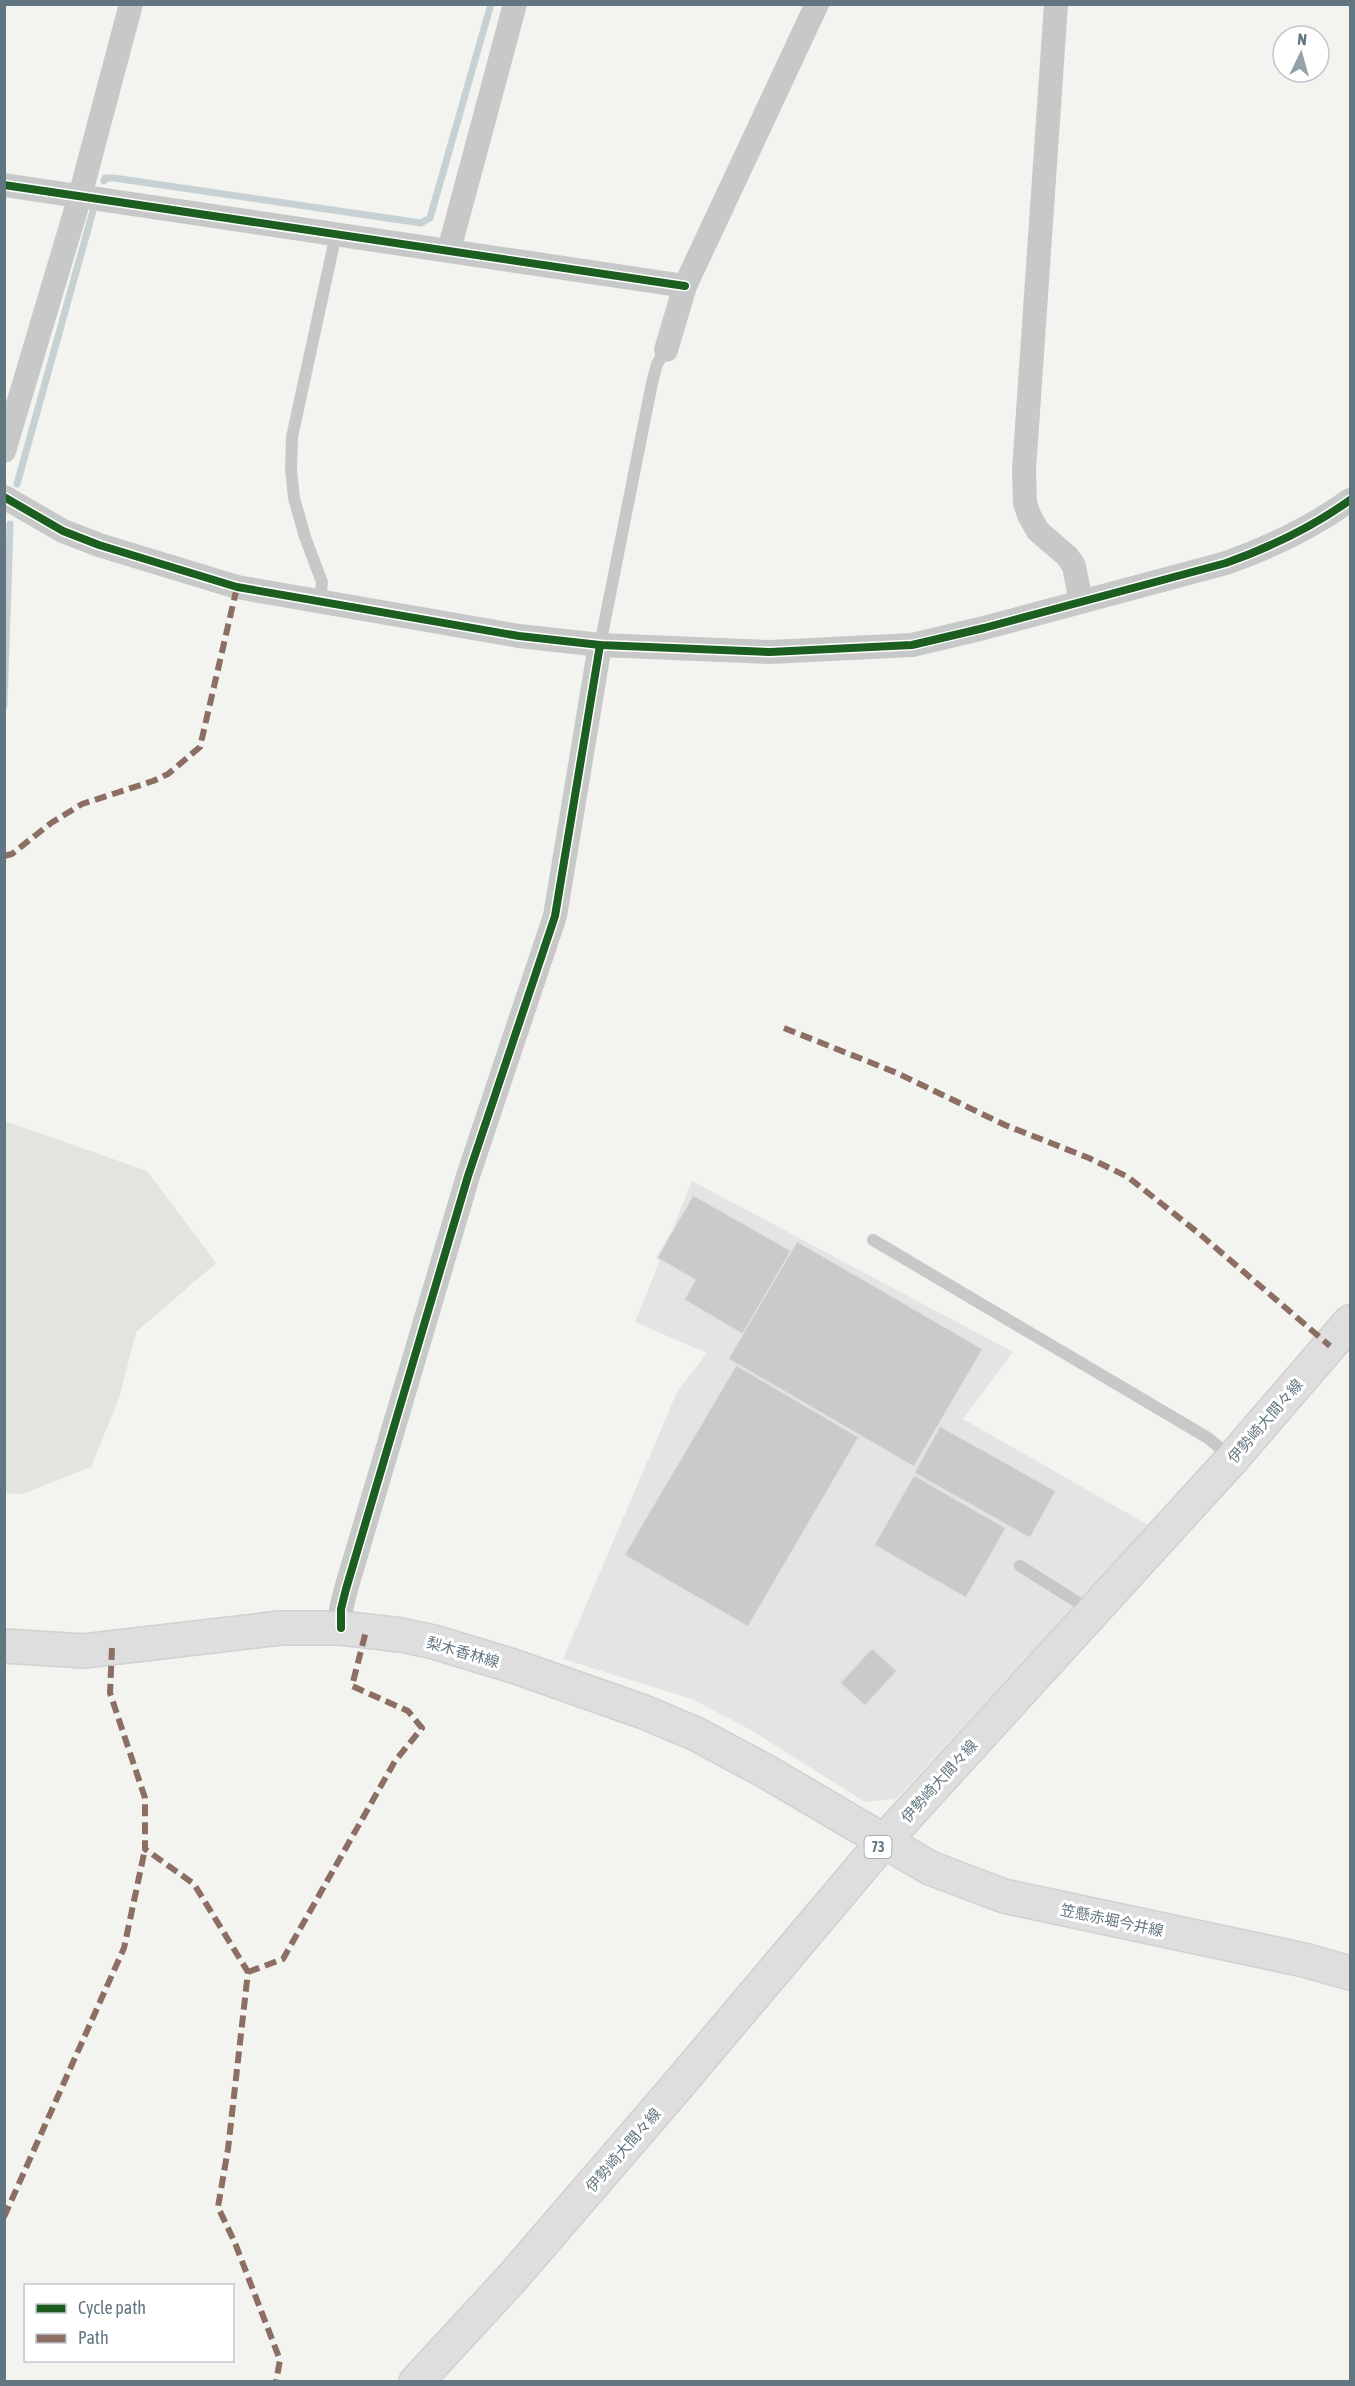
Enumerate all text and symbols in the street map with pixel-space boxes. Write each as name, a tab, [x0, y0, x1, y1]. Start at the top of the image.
north arrow	[1271, 24, 1331, 84]
text: N	[1297, 30, 1308, 48]
street label: 伊勢崎大間々線	[1224, 1376, 1306, 1466]
street label: 梨木香林線	[425, 1633, 501, 1671]
street label: 伊勢崎大間々線	[898, 1736, 980, 1826]
road number: 73	[864, 1836, 892, 1858]
street label: 笠懸赤堀今井線	[1059, 1901, 1165, 1939]
street label: 伊勢崎大間々線	[582, 2105, 664, 2195]
legend	[24, 2284, 234, 2362]
text: Cycle path	[78, 2297, 146, 2318]
text: Path	[78, 2327, 109, 2348]

